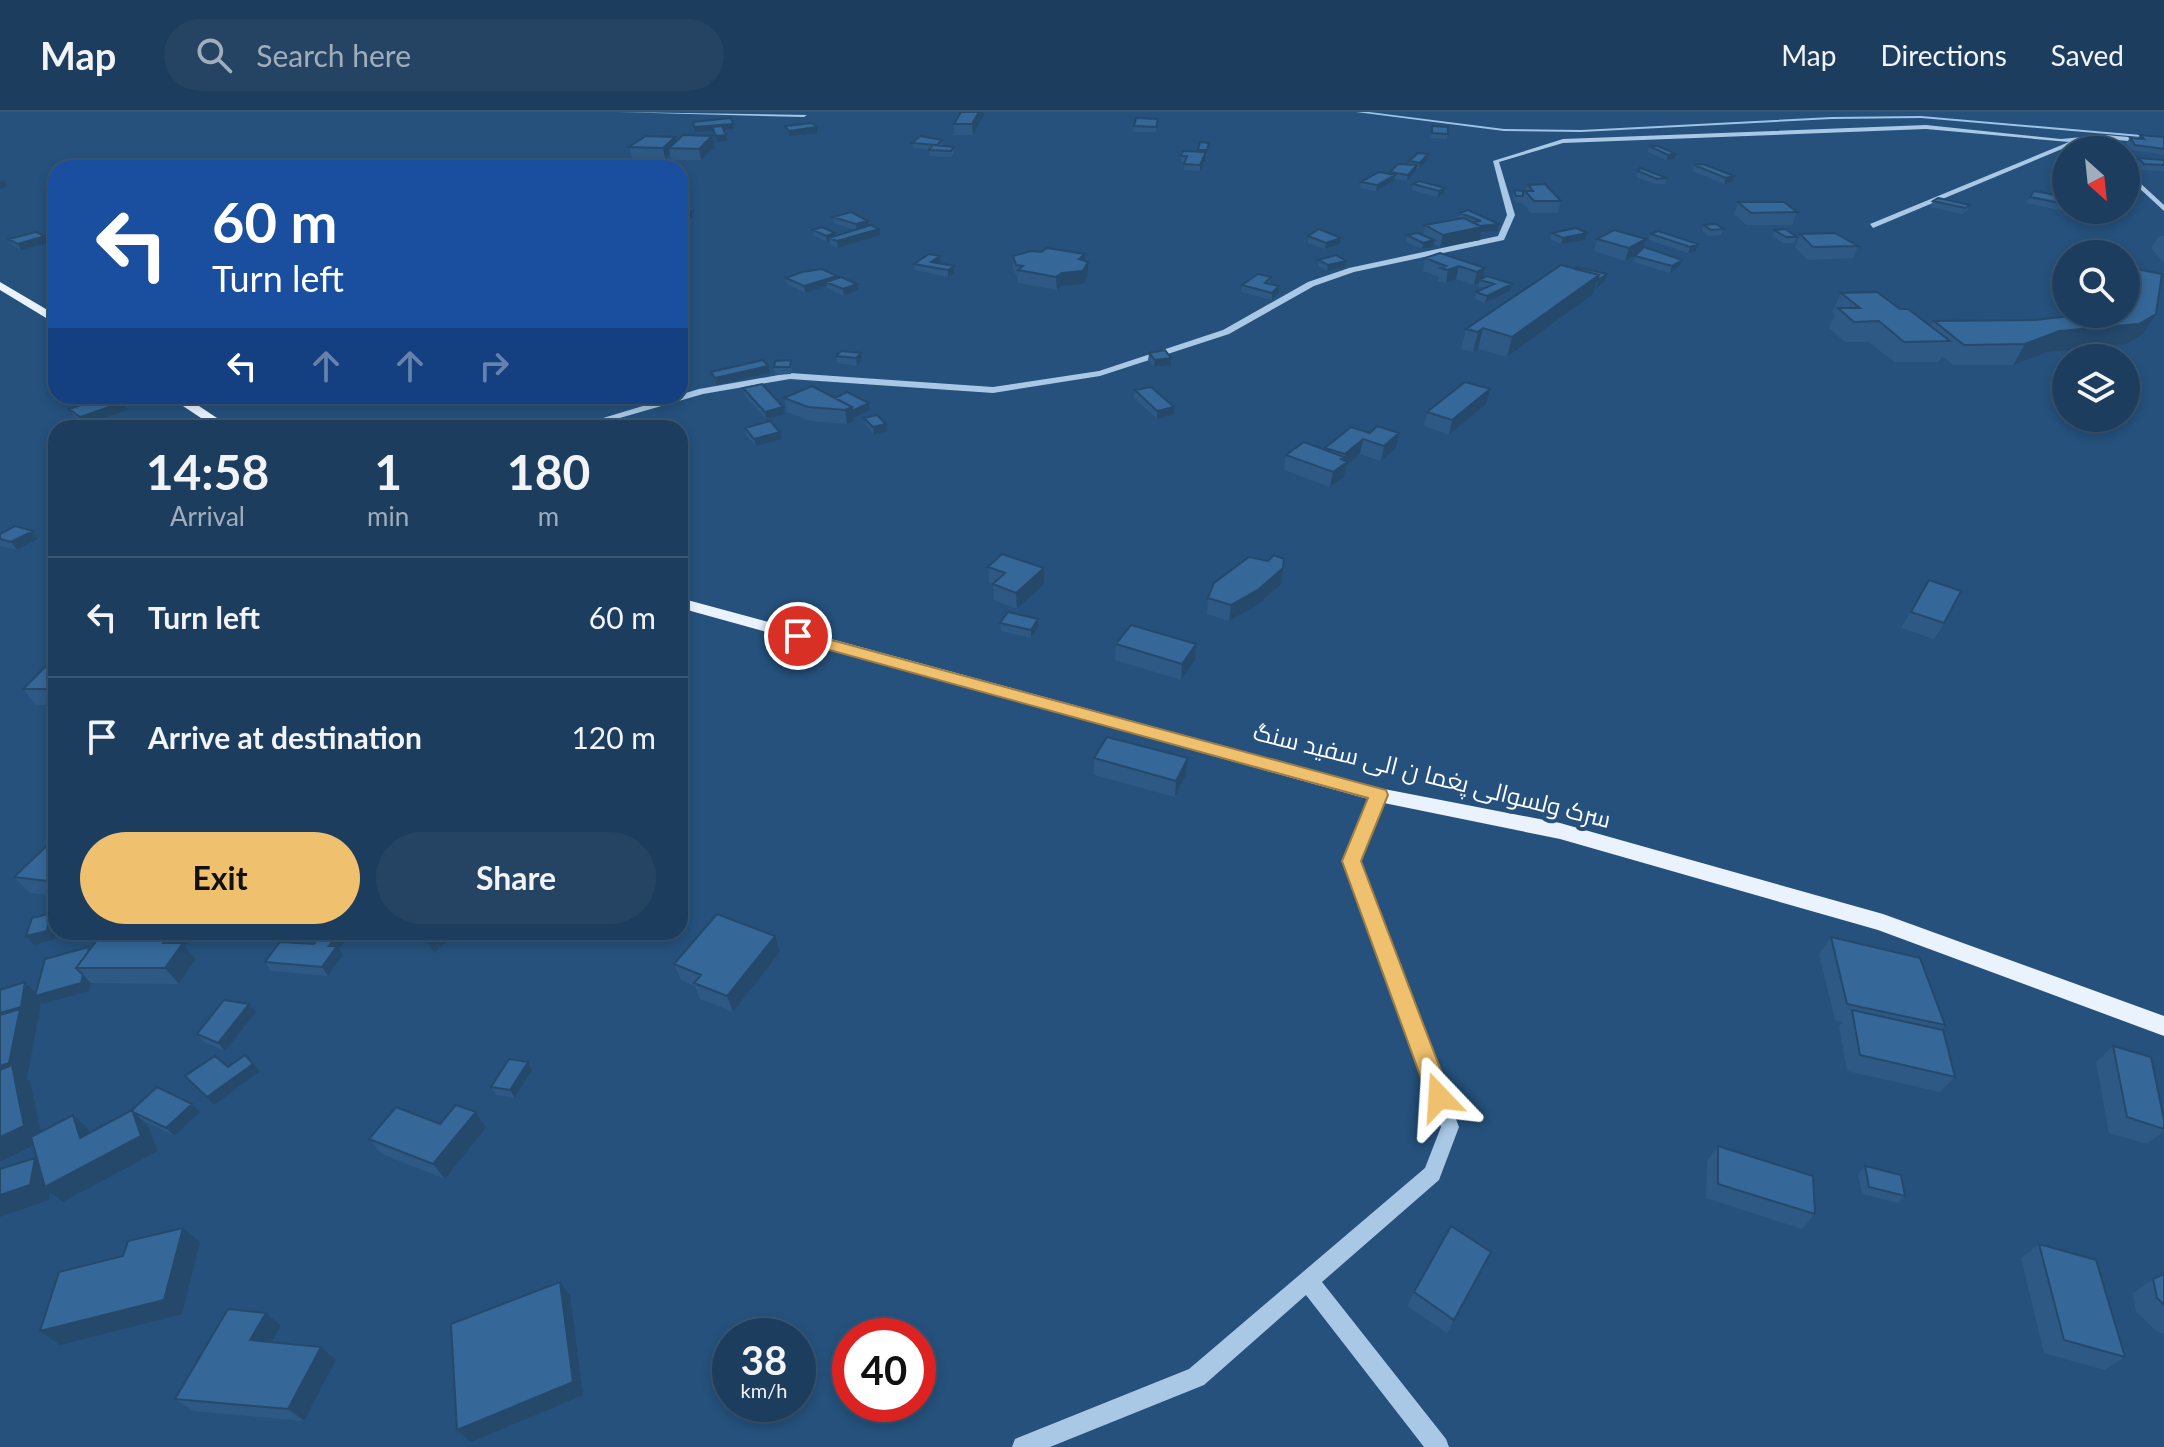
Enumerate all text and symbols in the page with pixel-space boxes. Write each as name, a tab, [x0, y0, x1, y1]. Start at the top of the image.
search box	[164, 19, 724, 91]
text: Map	[40, 32, 116, 78]
icon: search	[192, 33, 236, 77]
text: Search here	[256, 37, 411, 73]
text: Map	[1781, 38, 1836, 72]
text: Directions	[1880, 38, 2007, 72]
text: Saved	[2051, 38, 2124, 72]
north arrow	[2052, 136, 2140, 224]
map controls	[2052, 136, 2140, 432]
text: 60 m	[212, 188, 337, 255]
icon: left	[80, 192, 184, 296]
button: search	[2052, 240, 2140, 328]
text: Turn left	[212, 256, 344, 300]
icon: left	[220, 344, 264, 388]
icon: ahead	[304, 344, 348, 388]
icon: ahead	[388, 344, 432, 388]
icon: right	[472, 344, 516, 388]
button: layers	[2052, 344, 2140, 432]
text: 14:58	[146, 443, 269, 500]
text: 1	[374, 443, 402, 500]
text: 180	[507, 443, 590, 500]
text: Arrival	[170, 500, 245, 532]
text: min	[367, 500, 409, 532]
text: m	[538, 500, 559, 532]
icon: left	[80, 595, 124, 639]
text: Turn left	[148, 599, 260, 635]
text: 60 m	[589, 599, 656, 635]
pin	[764, 602, 832, 670]
icon: arrive	[776, 614, 820, 658]
icon: arrive	[80, 715, 124, 759]
street label: سرک ولسوالی پغما ن الی سفید سنگ	[1250, 716, 1614, 836]
text: Arrive at destination	[148, 719, 422, 755]
text: 120 m	[571, 719, 656, 755]
button: Exit	[80, 832, 360, 924]
button: Share	[376, 832, 656, 924]
position arrow	[1397, 1055, 1481, 1139]
speed limit sign: 40	[832, 1318, 936, 1422]
text: 38	[741, 1336, 787, 1384]
text: km/h	[741, 1378, 787, 1402]

